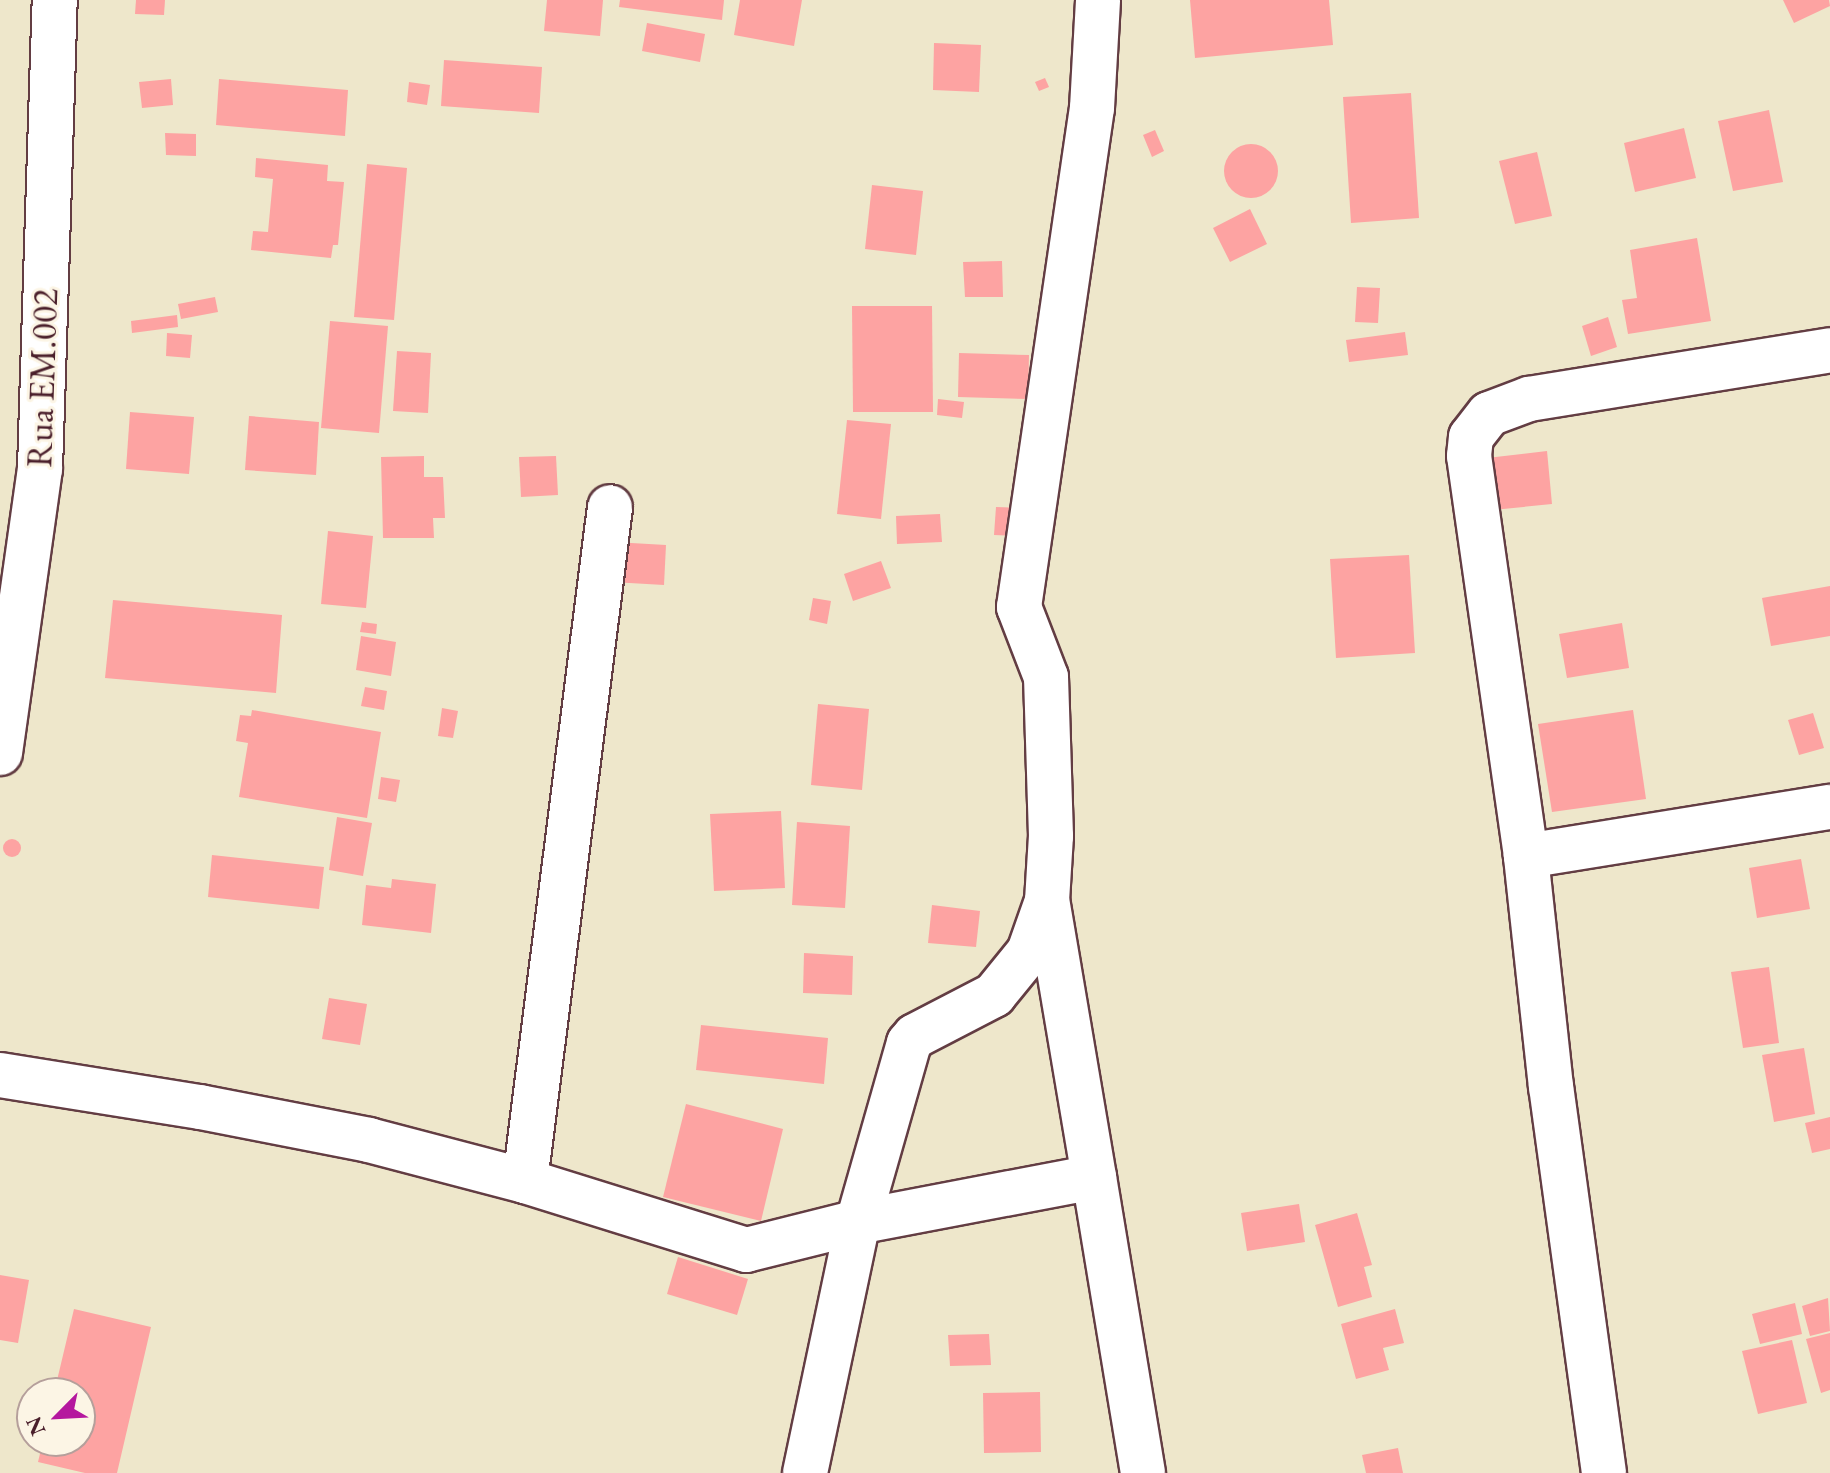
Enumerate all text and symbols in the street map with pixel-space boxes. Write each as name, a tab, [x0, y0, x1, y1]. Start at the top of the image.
street label: Rua EM.002	[17, 288, 67, 468]
north arrow	[16, 1377, 96, 1457]
text: N	[19, 1412, 52, 1440]

